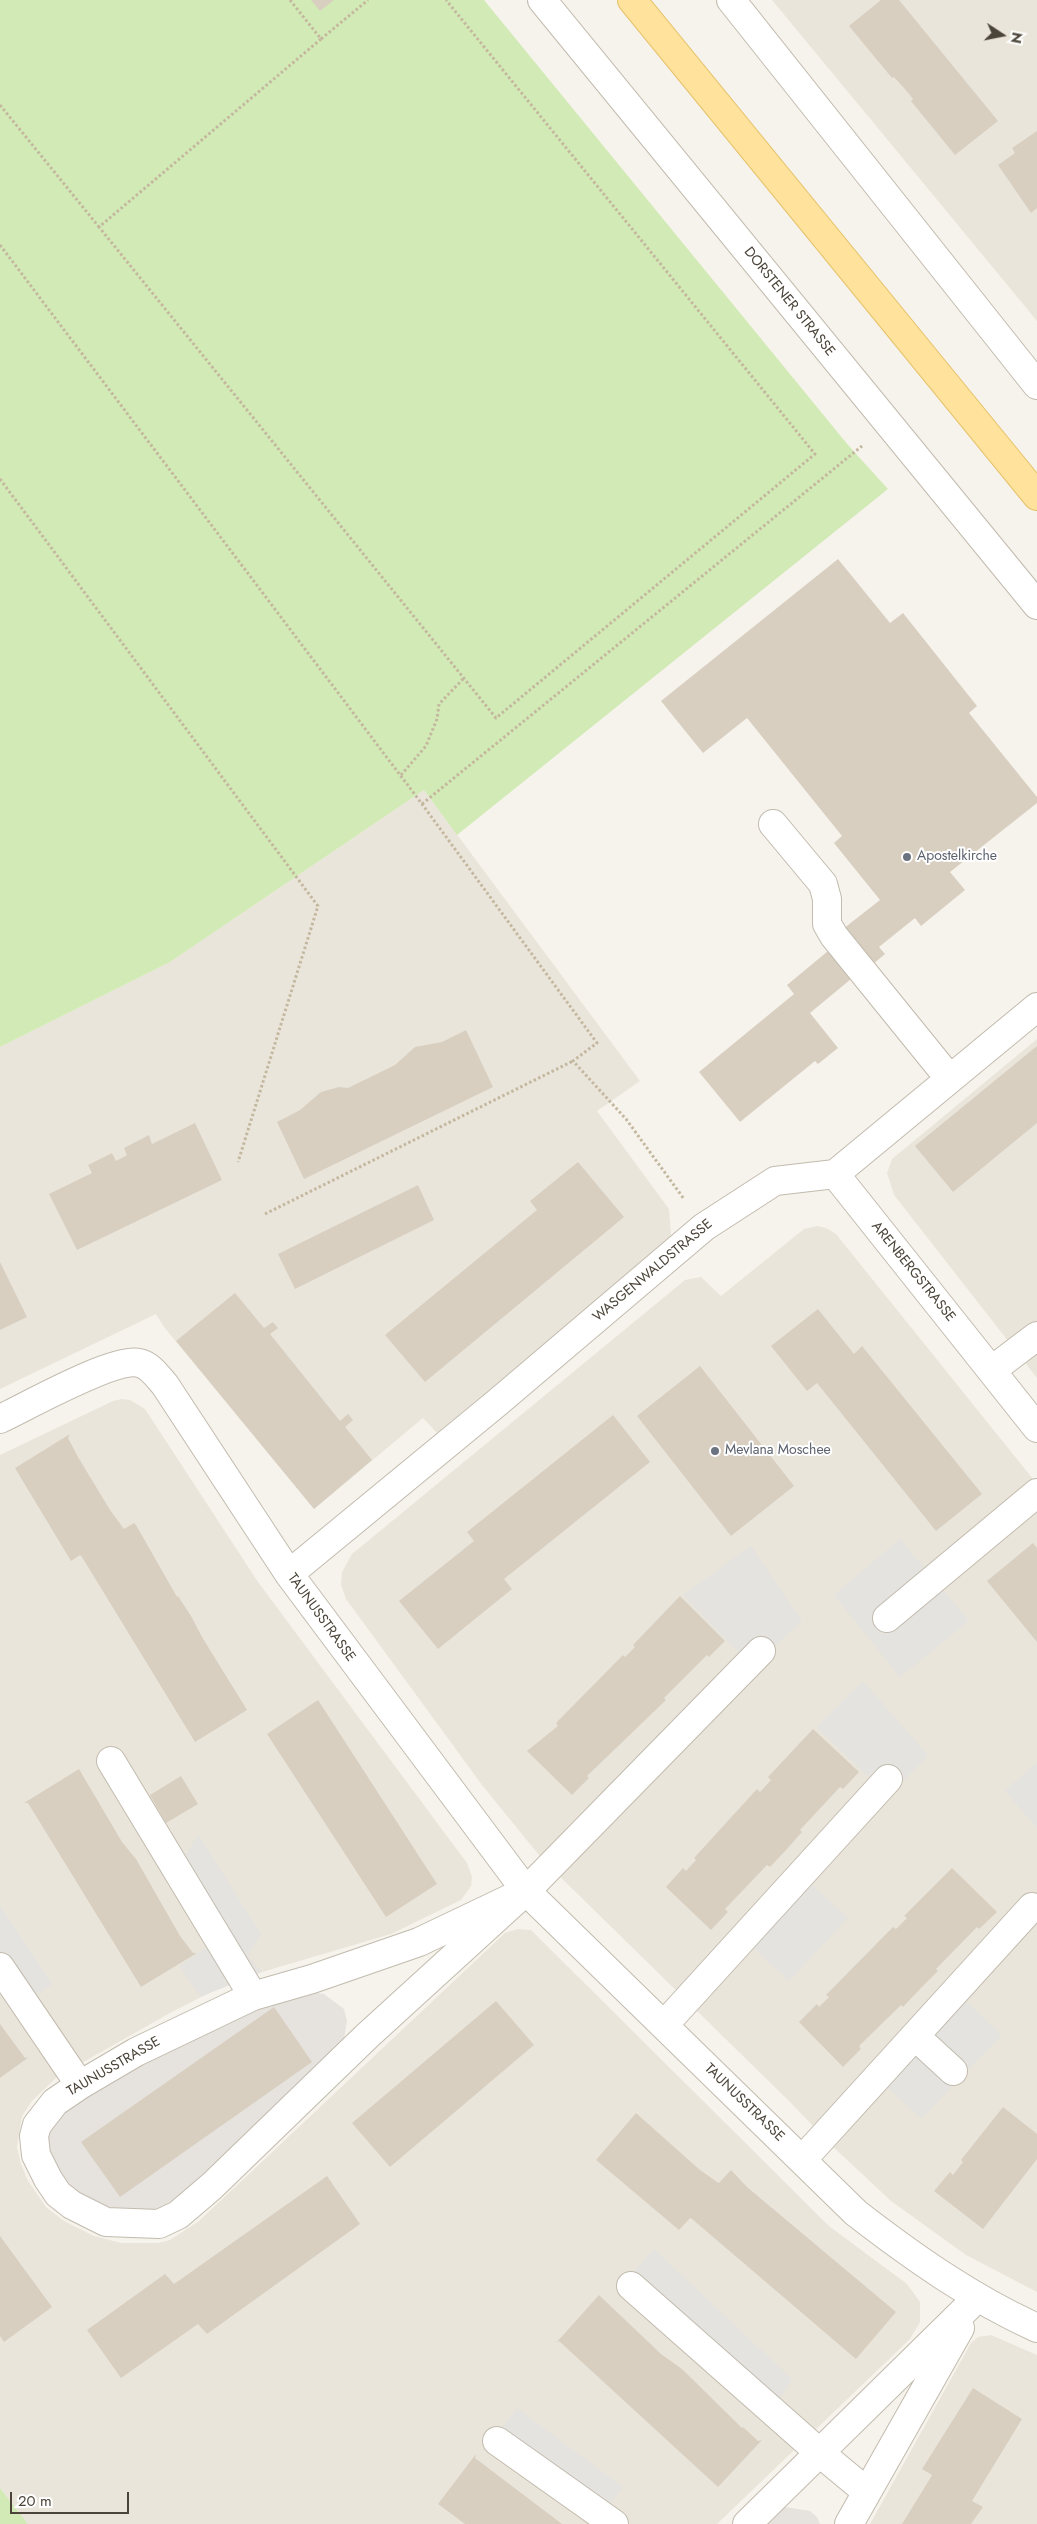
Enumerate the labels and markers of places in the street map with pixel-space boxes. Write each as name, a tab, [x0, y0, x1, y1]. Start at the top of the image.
place label: Apostelkirche	[917, 849, 997, 865]
marker: Apostelkirche	[901, 851, 913, 863]
place label: Mevlana Moschee	[725, 1443, 831, 1459]
marker: Mevlana Moschee	[709, 1445, 721, 1457]

